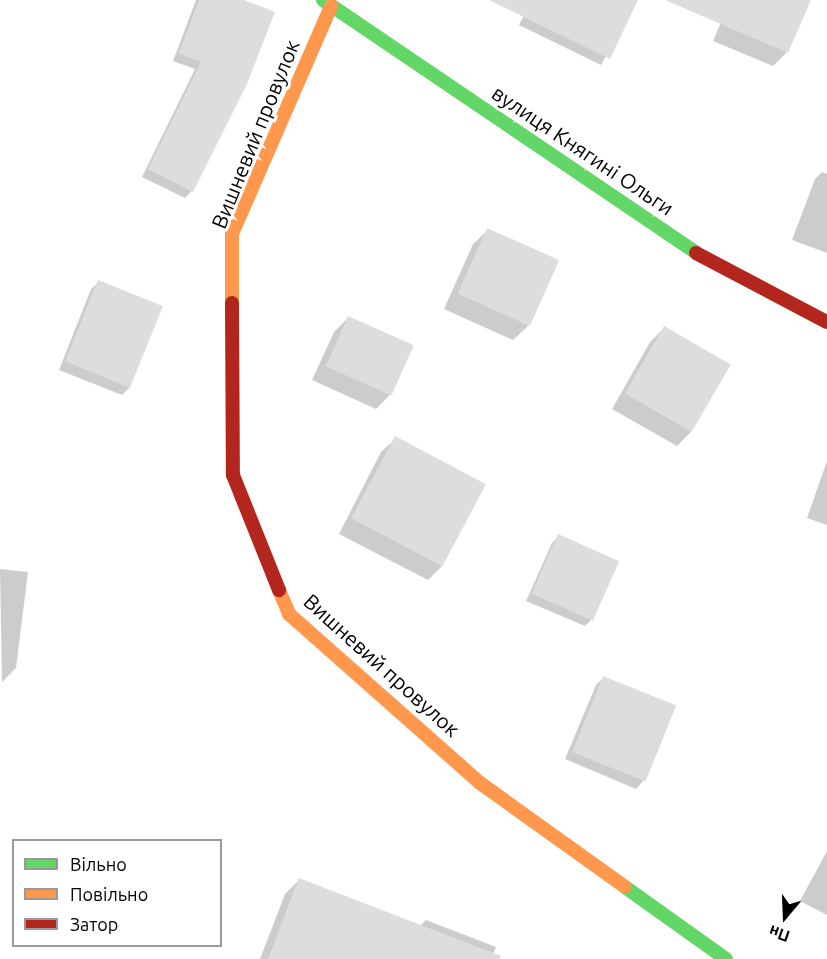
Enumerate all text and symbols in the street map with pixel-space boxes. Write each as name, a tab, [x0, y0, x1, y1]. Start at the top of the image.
street label: Вишневий провулок	[206, 36, 304, 232]
street label: вулиця Княгині Ольги	[487, 80, 679, 220]
street label: Вишневий провулок	[299, 588, 465, 742]
legend	[12, 839, 222, 947]
text: Вільно	[70, 854, 127, 874]
text: Повільно	[70, 884, 148, 904]
north arrow	[755, 887, 815, 947]
text: Затор	[70, 914, 118, 934]
text: Пн	[766, 922, 792, 946]

